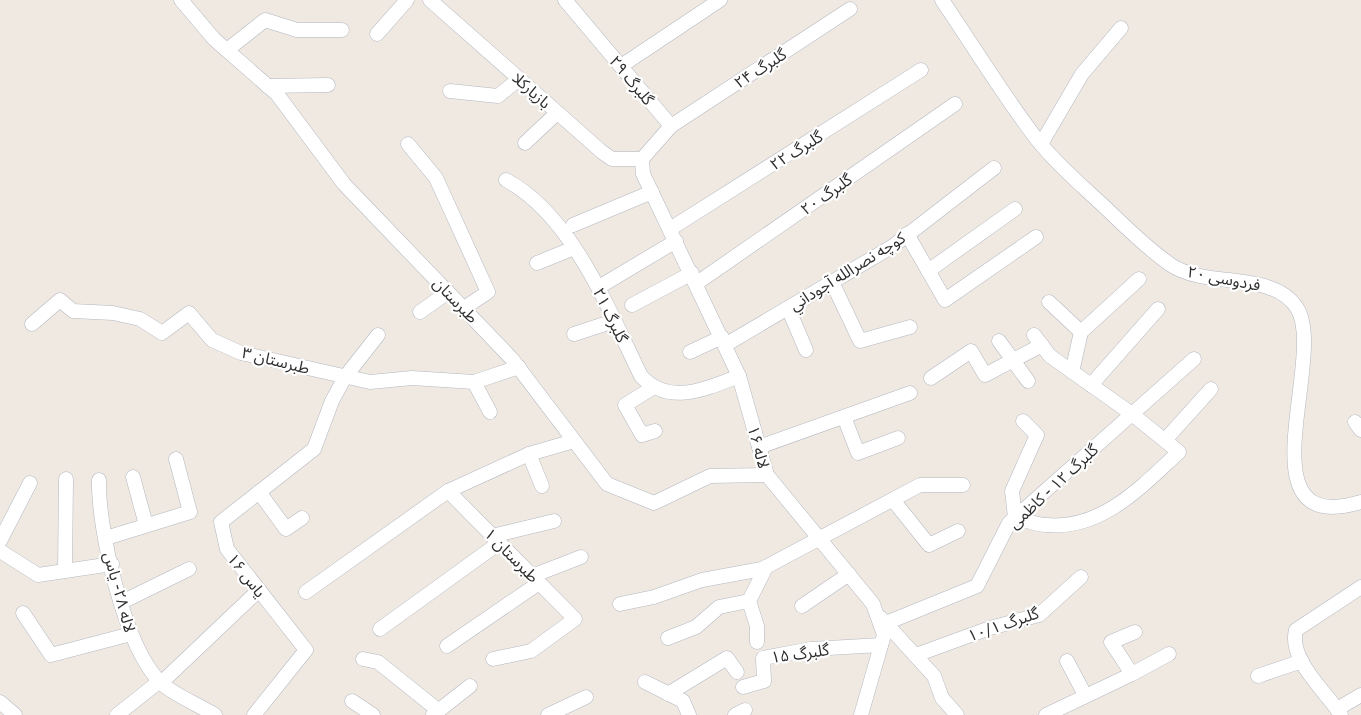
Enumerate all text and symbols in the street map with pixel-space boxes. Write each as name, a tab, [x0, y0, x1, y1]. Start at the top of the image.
street label: گلبرگ ۲۴	[730, 43, 790, 92]
street label: گلبرگ ۲۹	[605, 51, 659, 109]
street label: بازیارکلا	[509, 67, 555, 113]
street label: گلبرگ ۲۲	[766, 126, 827, 174]
street label: گلبرگ ۲۰	[796, 169, 856, 219]
street label: كوچه نصرالله آجوداني	[785, 227, 911, 317]
street label: فردوسی ۲۰	[1186, 261, 1262, 295]
street label: طبرستان	[429, 273, 483, 327]
street label: گلبرگ ۲۱	[589, 284, 633, 346]
street label: طبرستان ۳	[240, 342, 312, 378]
street label: لاله ۱۶	[744, 423, 774, 471]
street label: گلبرگ ۱۲ - کاظمی	[1004, 439, 1102, 533]
street label: طبرستان ۱	[480, 523, 544, 587]
street label: یاس ۱۶	[223, 549, 271, 601]
street label: لاله ۲۸- یاس	[100, 550, 140, 634]
street label: گلبرگ ۱۰/۱	[965, 602, 1042, 645]
street label: گلبرگ ۱۵	[770, 639, 831, 667]

